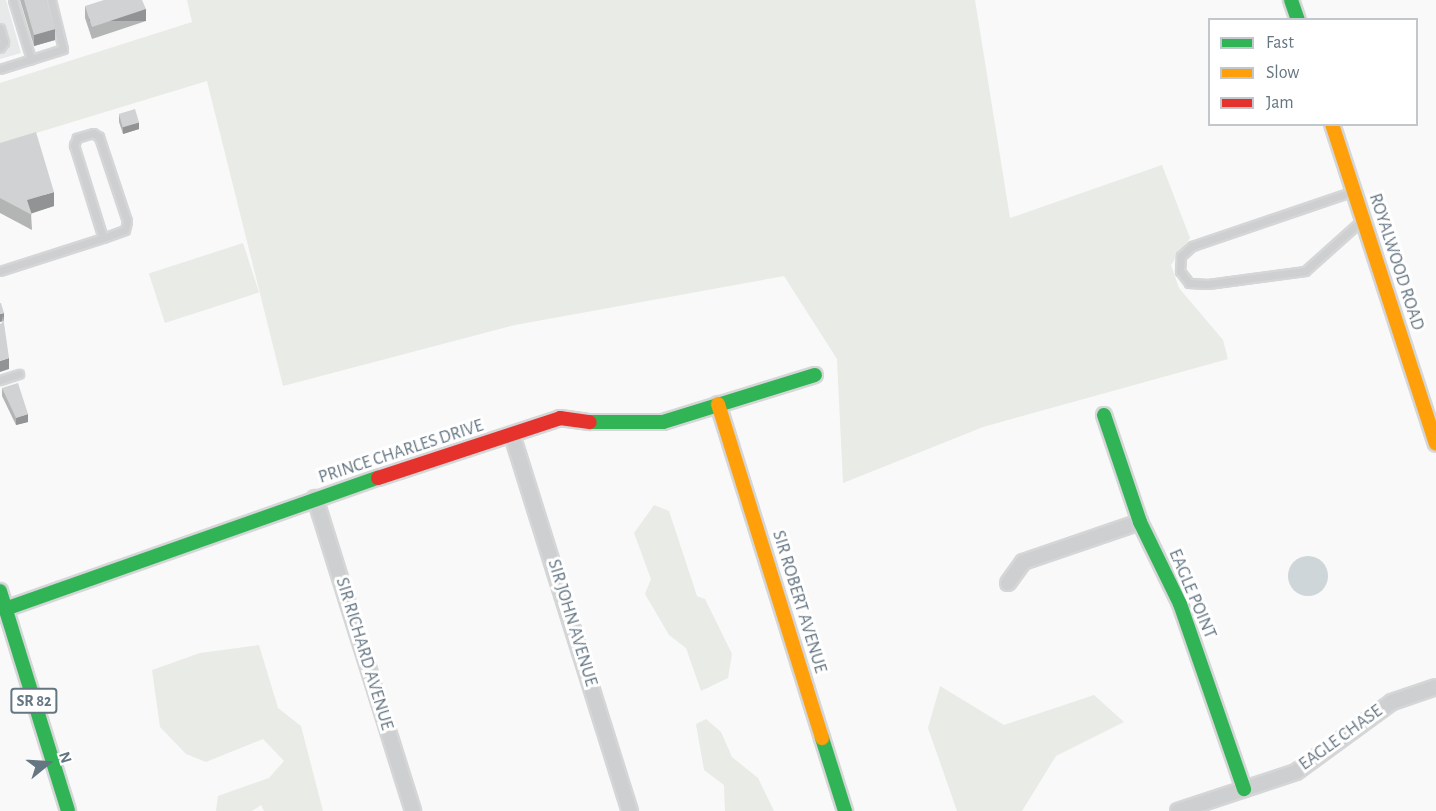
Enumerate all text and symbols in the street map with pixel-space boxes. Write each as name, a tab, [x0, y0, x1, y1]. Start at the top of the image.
legend	[1208, 18, 1418, 126]
text: Fast	[1266, 34, 1294, 52]
text: Slow	[1266, 64, 1299, 82]
text: Jam	[1266, 94, 1294, 112]
street label: ROYALWOOD ROAD	[1364, 191, 1428, 333]
street label: PRINCE CHARLES DRIVE	[316, 415, 486, 489]
street label: SIR ROBERT AVENUE	[767, 528, 831, 676]
street label: EAGLE POINT	[1163, 546, 1221, 642]
street label: SIR JOHN AVENUE	[542, 557, 602, 689]
street label: SIR RICHARD AVENUE	[330, 575, 398, 733]
road number: SR 82	[10, 688, 58, 714]
street label: EAGLE CHASE	[1295, 700, 1387, 776]
north arrow	[18, 733, 78, 793]
text: N	[56, 750, 74, 765]

